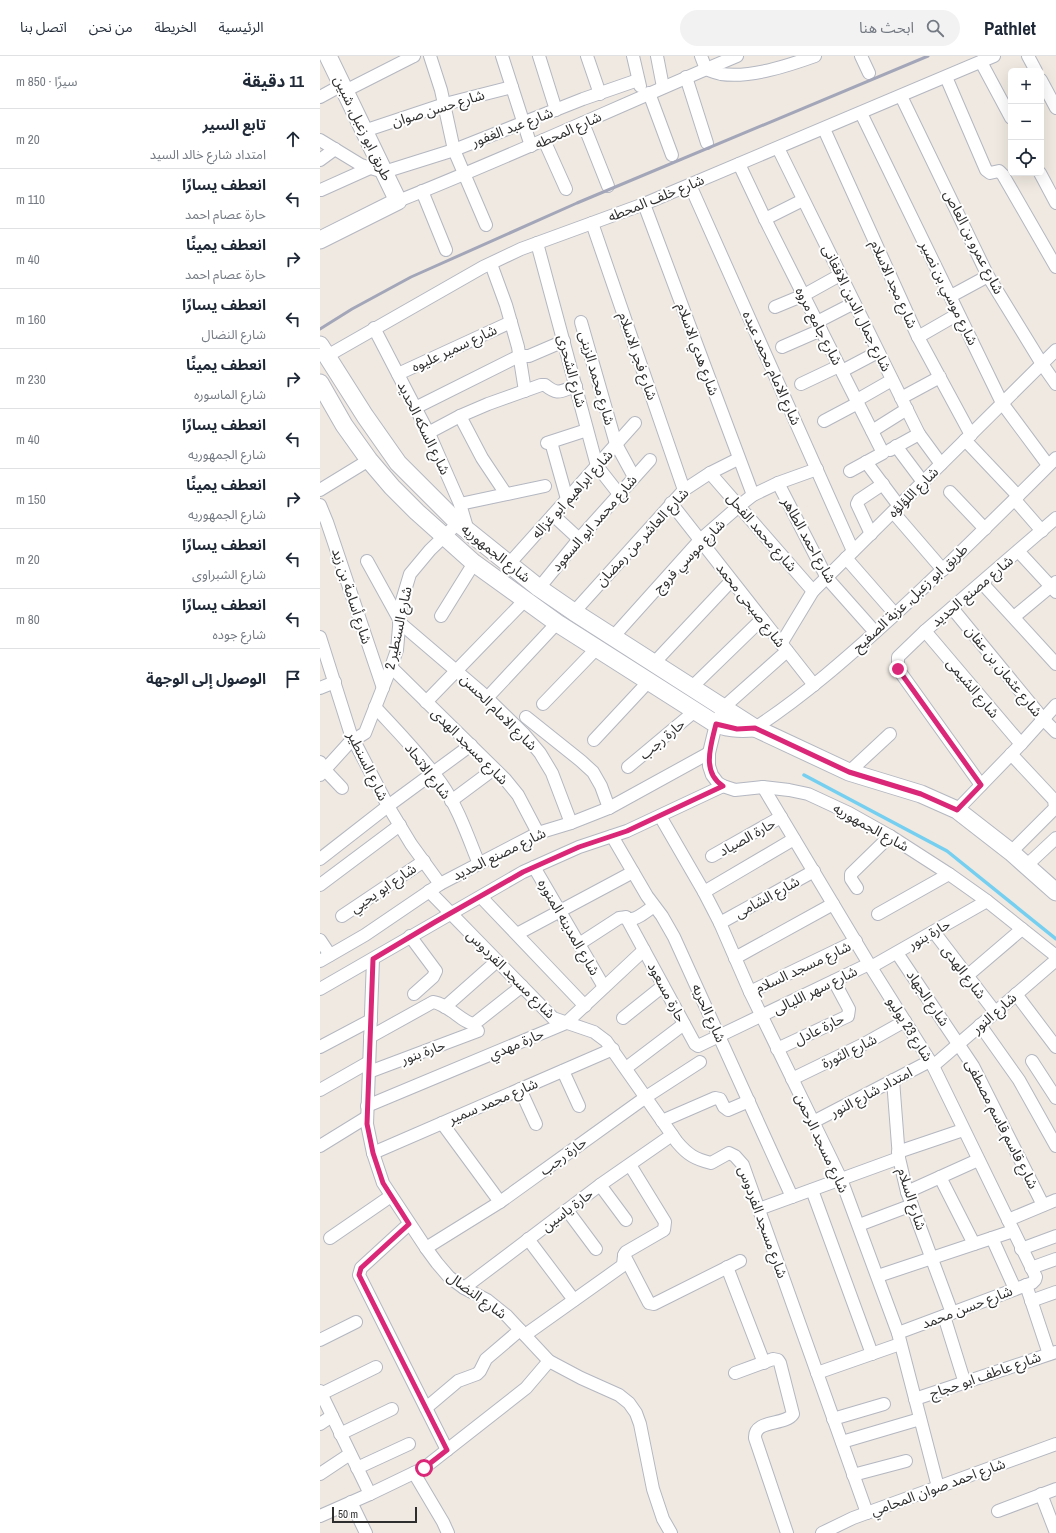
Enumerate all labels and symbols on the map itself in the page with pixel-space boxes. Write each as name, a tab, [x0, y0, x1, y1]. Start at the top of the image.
street label: طريق ابو زعبل, شبين	[329, 73, 396, 184]
street label: شارع حسن صوان	[389, 85, 487, 133]
street label: شارع عبد الغفور	[468, 103, 556, 153]
street label: شارع المحطه	[532, 107, 605, 155]
street label: شارع خلف المحطه	[605, 171, 708, 227]
street label: شارع عمرو بن العاص	[938, 187, 1008, 298]
street label: شارع مجد الاسلام	[865, 237, 922, 332]
street label: شارع موسي بن نصير	[913, 237, 982, 349]
street label: شارع جمال الدين الافغانى	[817, 242, 896, 375]
street label: شارع جامع مروه	[790, 284, 846, 369]
street label: شارع هدي الاسلام	[671, 300, 723, 399]
street label: شارع الامام محمد عبده	[737, 308, 805, 429]
street label: شارع فجر الاسلام	[613, 310, 661, 403]
street label: شارع سمير عليوه	[408, 320, 500, 377]
street label: شارع محمد الزينى	[573, 329, 619, 428]
street label: شارع الشحرى	[552, 333, 590, 410]
street label: شارع السكه الحديد	[392, 378, 454, 478]
street label: شارع ابراهيم ابو غزاله	[527, 446, 618, 543]
street label: شارع اللؤلؤه	[884, 463, 943, 522]
street label: شارع محمد ابو السعود	[547, 471, 642, 576]
street label: شارع العاشر من رمضان	[592, 484, 694, 591]
street label: شارع محمد الفحل	[721, 489, 801, 576]
street label: شارع احمد الطاهر	[776, 493, 840, 587]
street label: شارع موسي فروج	[649, 515, 730, 598]
street label: شارع الجمهوريه	[456, 520, 534, 588]
street label: طريق ابو زعبل, عزبة الصفيح	[849, 540, 973, 657]
street label: شارع أسامة بن زيد	[326, 546, 376, 647]
street label: شارع مصنع الحديد	[927, 551, 1018, 632]
street label: شارع صبحى محمد	[711, 559, 790, 652]
street label: شارع السنطير 2	[380, 585, 418, 672]
street label: شارع عثمان بن عفان	[960, 622, 1046, 722]
street label: شارع الشيمى	[941, 654, 1003, 723]
route end	[889, 660, 907, 678]
street label: شارع الامام الحسن	[455, 670, 541, 756]
street label: شارع مسجد الهدى	[426, 704, 512, 790]
street label: حارة رجب	[636, 715, 688, 763]
street label: شارع السنطير	[341, 728, 393, 804]
street label: شارع الاتحاد	[399, 739, 455, 804]
street label: شارع الجمهوريه	[829, 799, 912, 857]
street label: حارة الصياد	[716, 814, 778, 860]
street label: شارع مصنع الحديد	[449, 824, 549, 886]
street label: شارع ابو يحيي	[346, 859, 421, 919]
street label: شارع الشامى	[732, 872, 803, 924]
street label: شارع المدينه المنوره	[532, 875, 604, 980]
street label: حارة بنور	[904, 915, 953, 954]
street label: شارع مسجد الفردوس	[461, 926, 559, 1024]
street label: شارع مسجد السلام	[752, 937, 854, 999]
street label: شارع الهدى	[936, 942, 990, 1004]
street label: حارة مسعود	[644, 959, 690, 1025]
street label: شارع سهر الليالى	[770, 962, 861, 1020]
street label: شارع الجهاد	[901, 966, 953, 1031]
street label: شارع الحريه	[686, 981, 730, 1046]
street label: شارع النور	[967, 988, 1022, 1040]
street label: شارع 23 يوليو	[881, 993, 937, 1066]
street label: حارة عادل	[791, 1009, 847, 1049]
street label: حارة مهدي	[486, 1024, 547, 1066]
street label: شارع الثورة	[818, 1030, 881, 1074]
street label: حارة بنور	[397, 1036, 448, 1069]
street label: شارع قاسم قاسم مصطفى	[960, 1056, 1042, 1193]
street label: امتداد شارع النور	[826, 1063, 916, 1123]
street label: شارع محمد سمير	[445, 1074, 541, 1130]
street label: شارع مسجد الرحمن	[789, 1090, 853, 1197]
street label: حارة رجب	[536, 1133, 590, 1179]
street label: شارع مسجد الفردوس	[732, 1163, 792, 1281]
street label: شارع السلام	[892, 1166, 931, 1233]
street label: حارة ياسين	[537, 1185, 597, 1235]
street label: شارع النضال	[442, 1267, 510, 1324]
street label: شارع حسن محمد	[919, 1281, 1016, 1334]
street label: شارع عاطف ابو حجاج	[927, 1347, 1044, 1404]
street label: شارع احمد صوان المحامي	[868, 1454, 1009, 1522]
route start	[415, 1459, 433, 1477]
scale bar	[332, 1505, 417, 1524]

